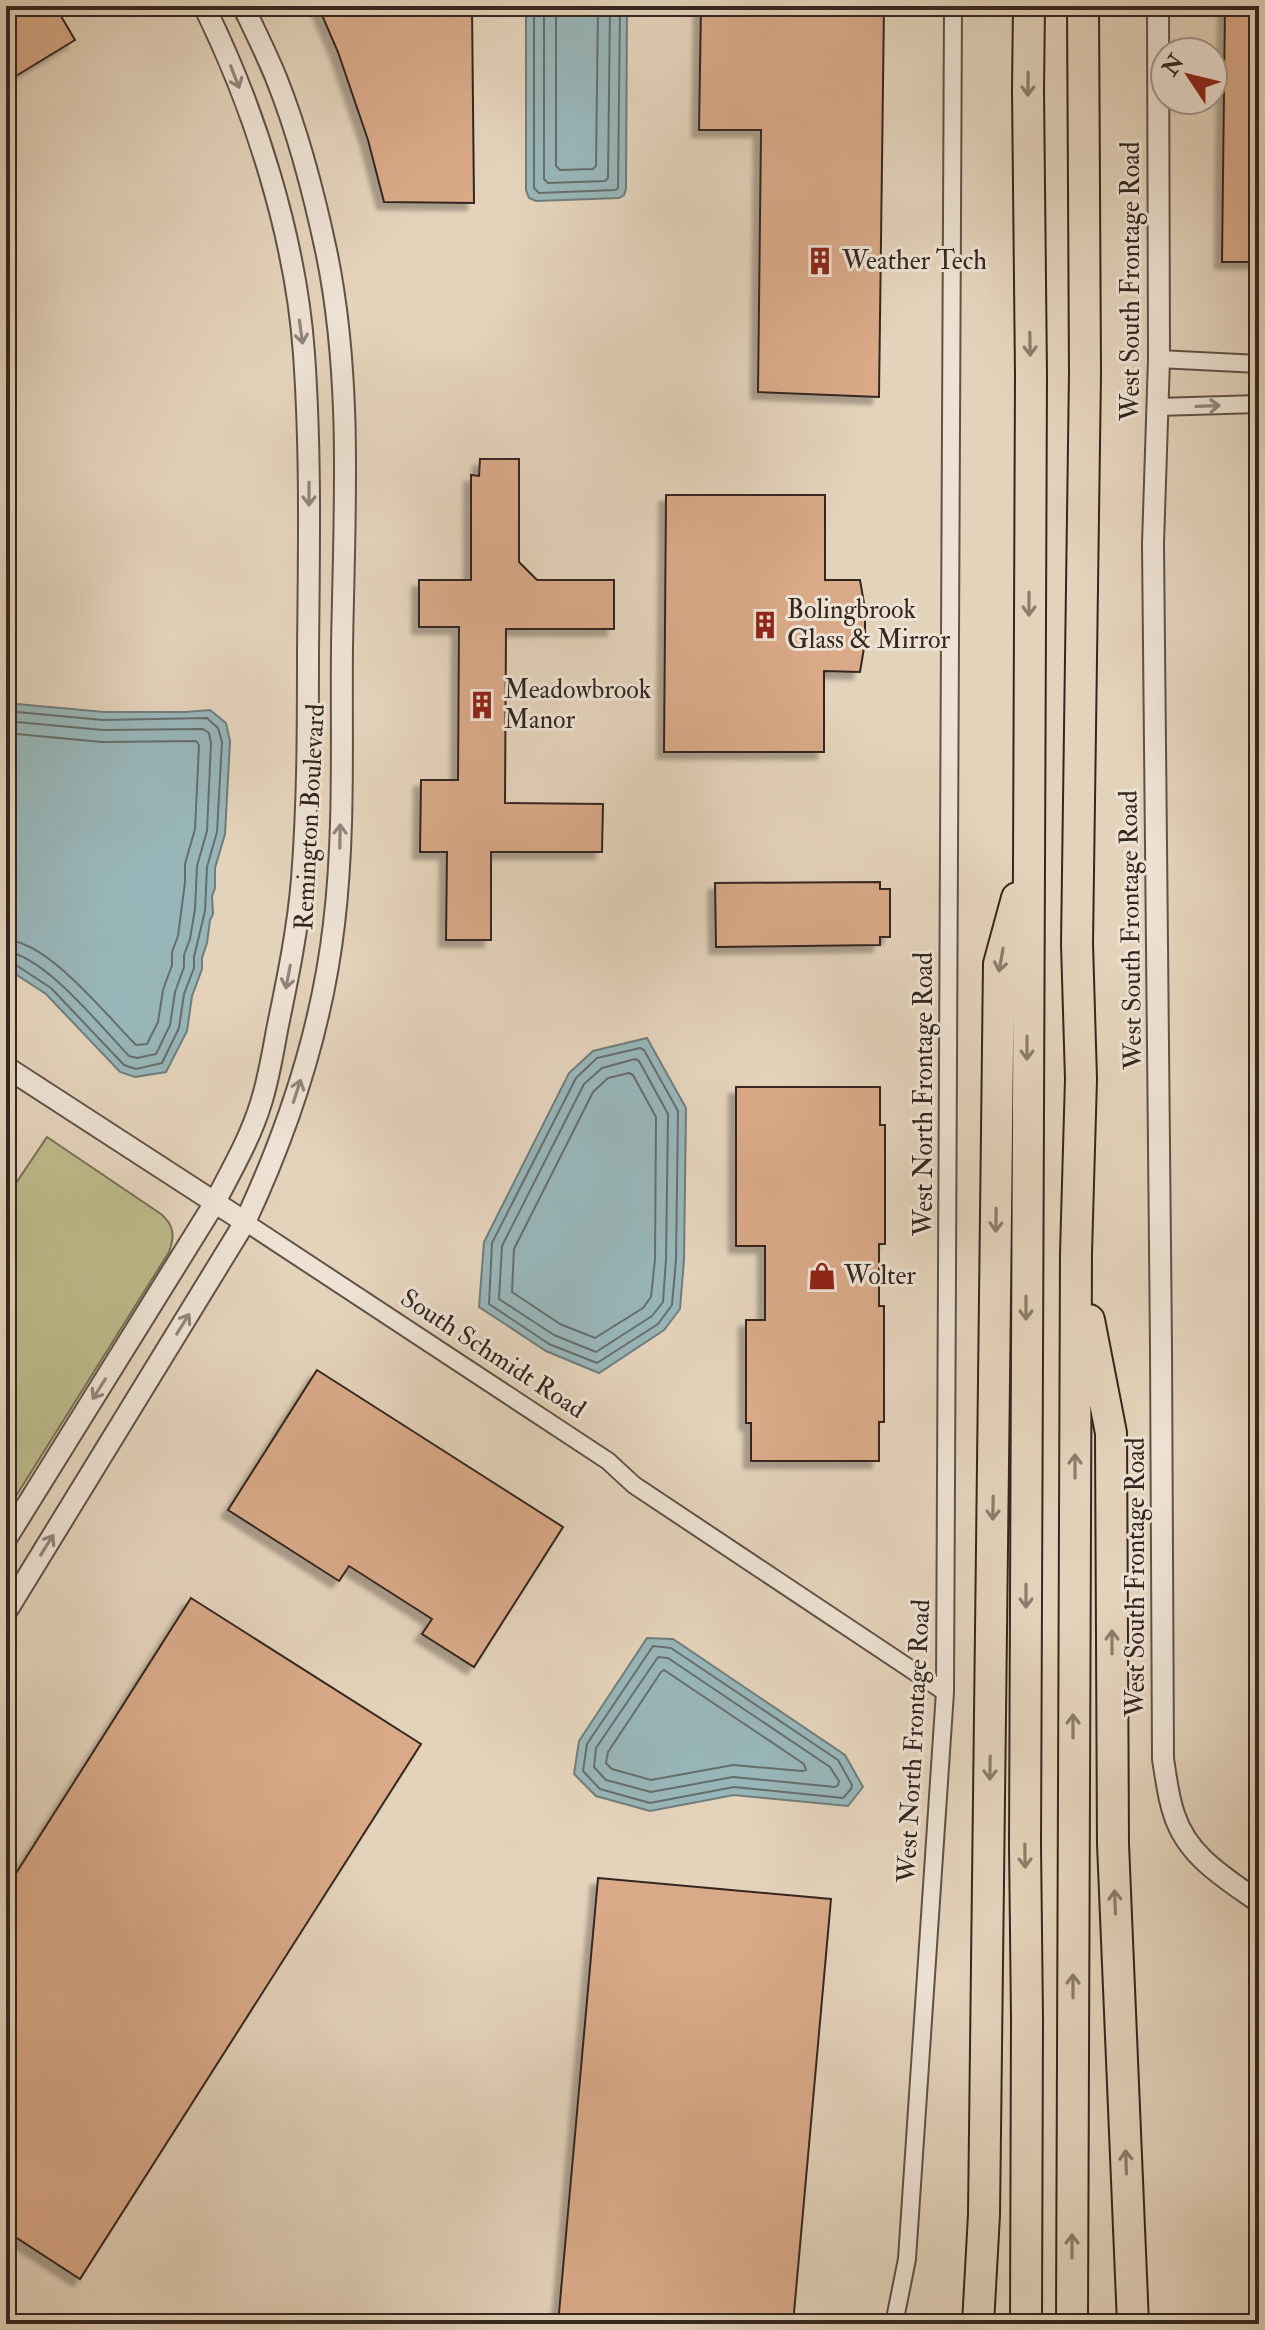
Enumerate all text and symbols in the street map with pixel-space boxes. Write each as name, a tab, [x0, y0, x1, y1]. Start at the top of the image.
north arrow	[1149, 36, 1229, 116]
text: N	[1156, 49, 1191, 82]
one-way arrow	[229, 65, 243, 89]
one-way arrow	[1020, 70, 1036, 97]
street label: West South Frontage Road	[1115, 141, 1147, 422]
place label: Weather Tech	[841, 245, 987, 277]
building icon: Weather Tech	[805, 246, 835, 276]
one-way arrow	[294, 319, 309, 344]
one-way arrow	[1022, 330, 1038, 357]
one-way arrow	[1194, 398, 1221, 413]
one-way arrow	[301, 480, 317, 507]
one-way arrow	[1021, 590, 1037, 617]
place label: Bolingbrook Glass & Mirror	[787, 594, 951, 656]
building icon: Bolingbrook Glass & Mirror	[750, 610, 780, 640]
place label: Meadowbrook Manor	[504, 674, 652, 736]
building icon: Meadowbrook Manor	[467, 690, 497, 720]
street label: Remington Boulevard	[288, 703, 332, 931]
street label: West South Frontage Road	[1113, 790, 1149, 1071]
one-way arrow	[333, 823, 348, 850]
one-way arrow	[993, 947, 1008, 973]
street label: West North Frontage Road	[908, 952, 940, 1237]
one-way arrow	[280, 963, 295, 989]
one-way arrow	[1019, 1034, 1035, 1061]
one-way arrow	[290, 1079, 305, 1104]
one-way arrow	[988, 1206, 1004, 1233]
place label: Wolter	[843, 1260, 916, 1292]
shop icon: Wolter	[807, 1261, 837, 1291]
street label: South Schmidt Road	[394, 1282, 592, 1426]
one-way arrow	[1018, 1294, 1034, 1321]
one-way arrow	[175, 1313, 191, 1336]
one-way arrow	[91, 1377, 107, 1400]
street label: West South Frontage Road	[1120, 1437, 1152, 1718]
one-way arrow	[1067, 1453, 1083, 1480]
one-way arrow	[985, 1494, 1000, 1521]
one-way arrow	[39, 1534, 55, 1557]
one-way arrow	[1018, 1582, 1034, 1609]
street label: West North Frontage Road	[891, 1598, 937, 1885]
one-way arrow	[1104, 1629, 1120, 1656]
one-way arrow	[1066, 1713, 1081, 1740]
one-way arrow	[982, 1754, 997, 1781]
one-way arrow	[1017, 1842, 1033, 1869]
one-way arrow	[1108, 1889, 1123, 1916]
one-way arrow	[1065, 1973, 1081, 2000]
one-way arrow	[1119, 2149, 1134, 2176]
one-way arrow	[1064, 2233, 1080, 2260]

